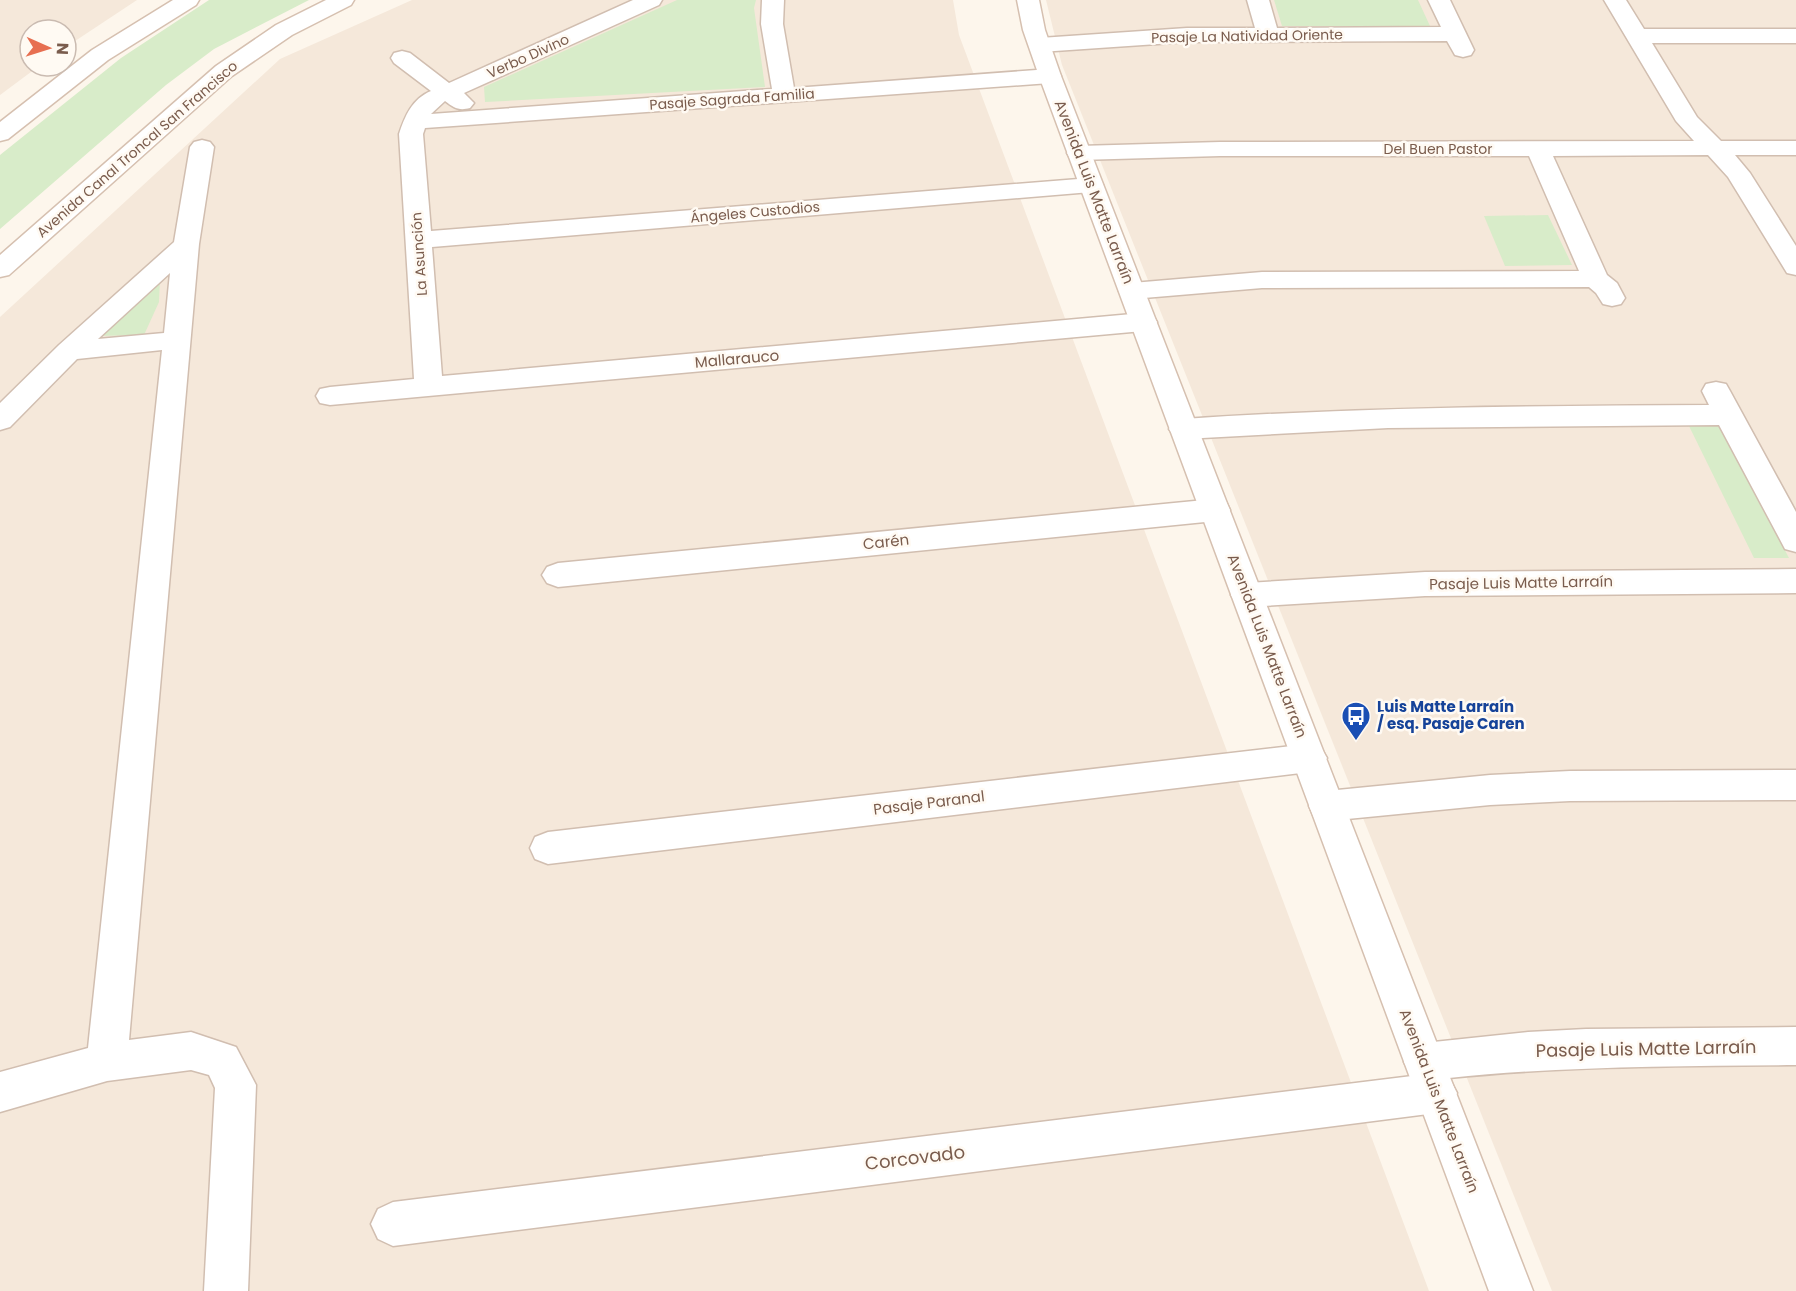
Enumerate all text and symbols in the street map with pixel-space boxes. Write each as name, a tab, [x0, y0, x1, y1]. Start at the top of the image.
north arrow	[18, 18, 78, 78]
street label: Pasaje La Natividad Oriente	[1151, 24, 1343, 48]
street label: Verbo Divino	[484, 29, 572, 83]
text: N	[51, 42, 74, 55]
street label: Avenida Canal Troncal San Francisco	[32, 56, 242, 242]
street label: Pasaje Sagrada Familia	[649, 83, 815, 115]
street label: Avenida Luis Matte Larraín	[1050, 97, 1139, 287]
street label: Del Buen Pastor	[1384, 139, 1492, 159]
street label: Ángeles Custodios	[689, 196, 821, 228]
street label: La Asunción	[406, 212, 432, 296]
street label: Mallarauco	[694, 344, 780, 373]
street label: Carén	[862, 529, 910, 554]
street label: Avenida Luis Matte Larraín	[1223, 551, 1312, 741]
street label: Pasaje Luis Matte Larraín	[1429, 570, 1613, 595]
place label: Luis Matte Larraín / esq. Pasaje Caren	[1377, 696, 1525, 734]
bus stop icon: Luis Matte Larraín / esq. Pasaje Caren	[1340, 700, 1372, 742]
street label: Pasaje Paranal	[872, 785, 986, 820]
street label: Avenida Luis Matte Larraín	[1395, 1006, 1484, 1196]
street label: Pasaje Luis Matte Larraín	[1535, 1034, 1757, 1063]
street label: Corcovado	[864, 1139, 966, 1176]

